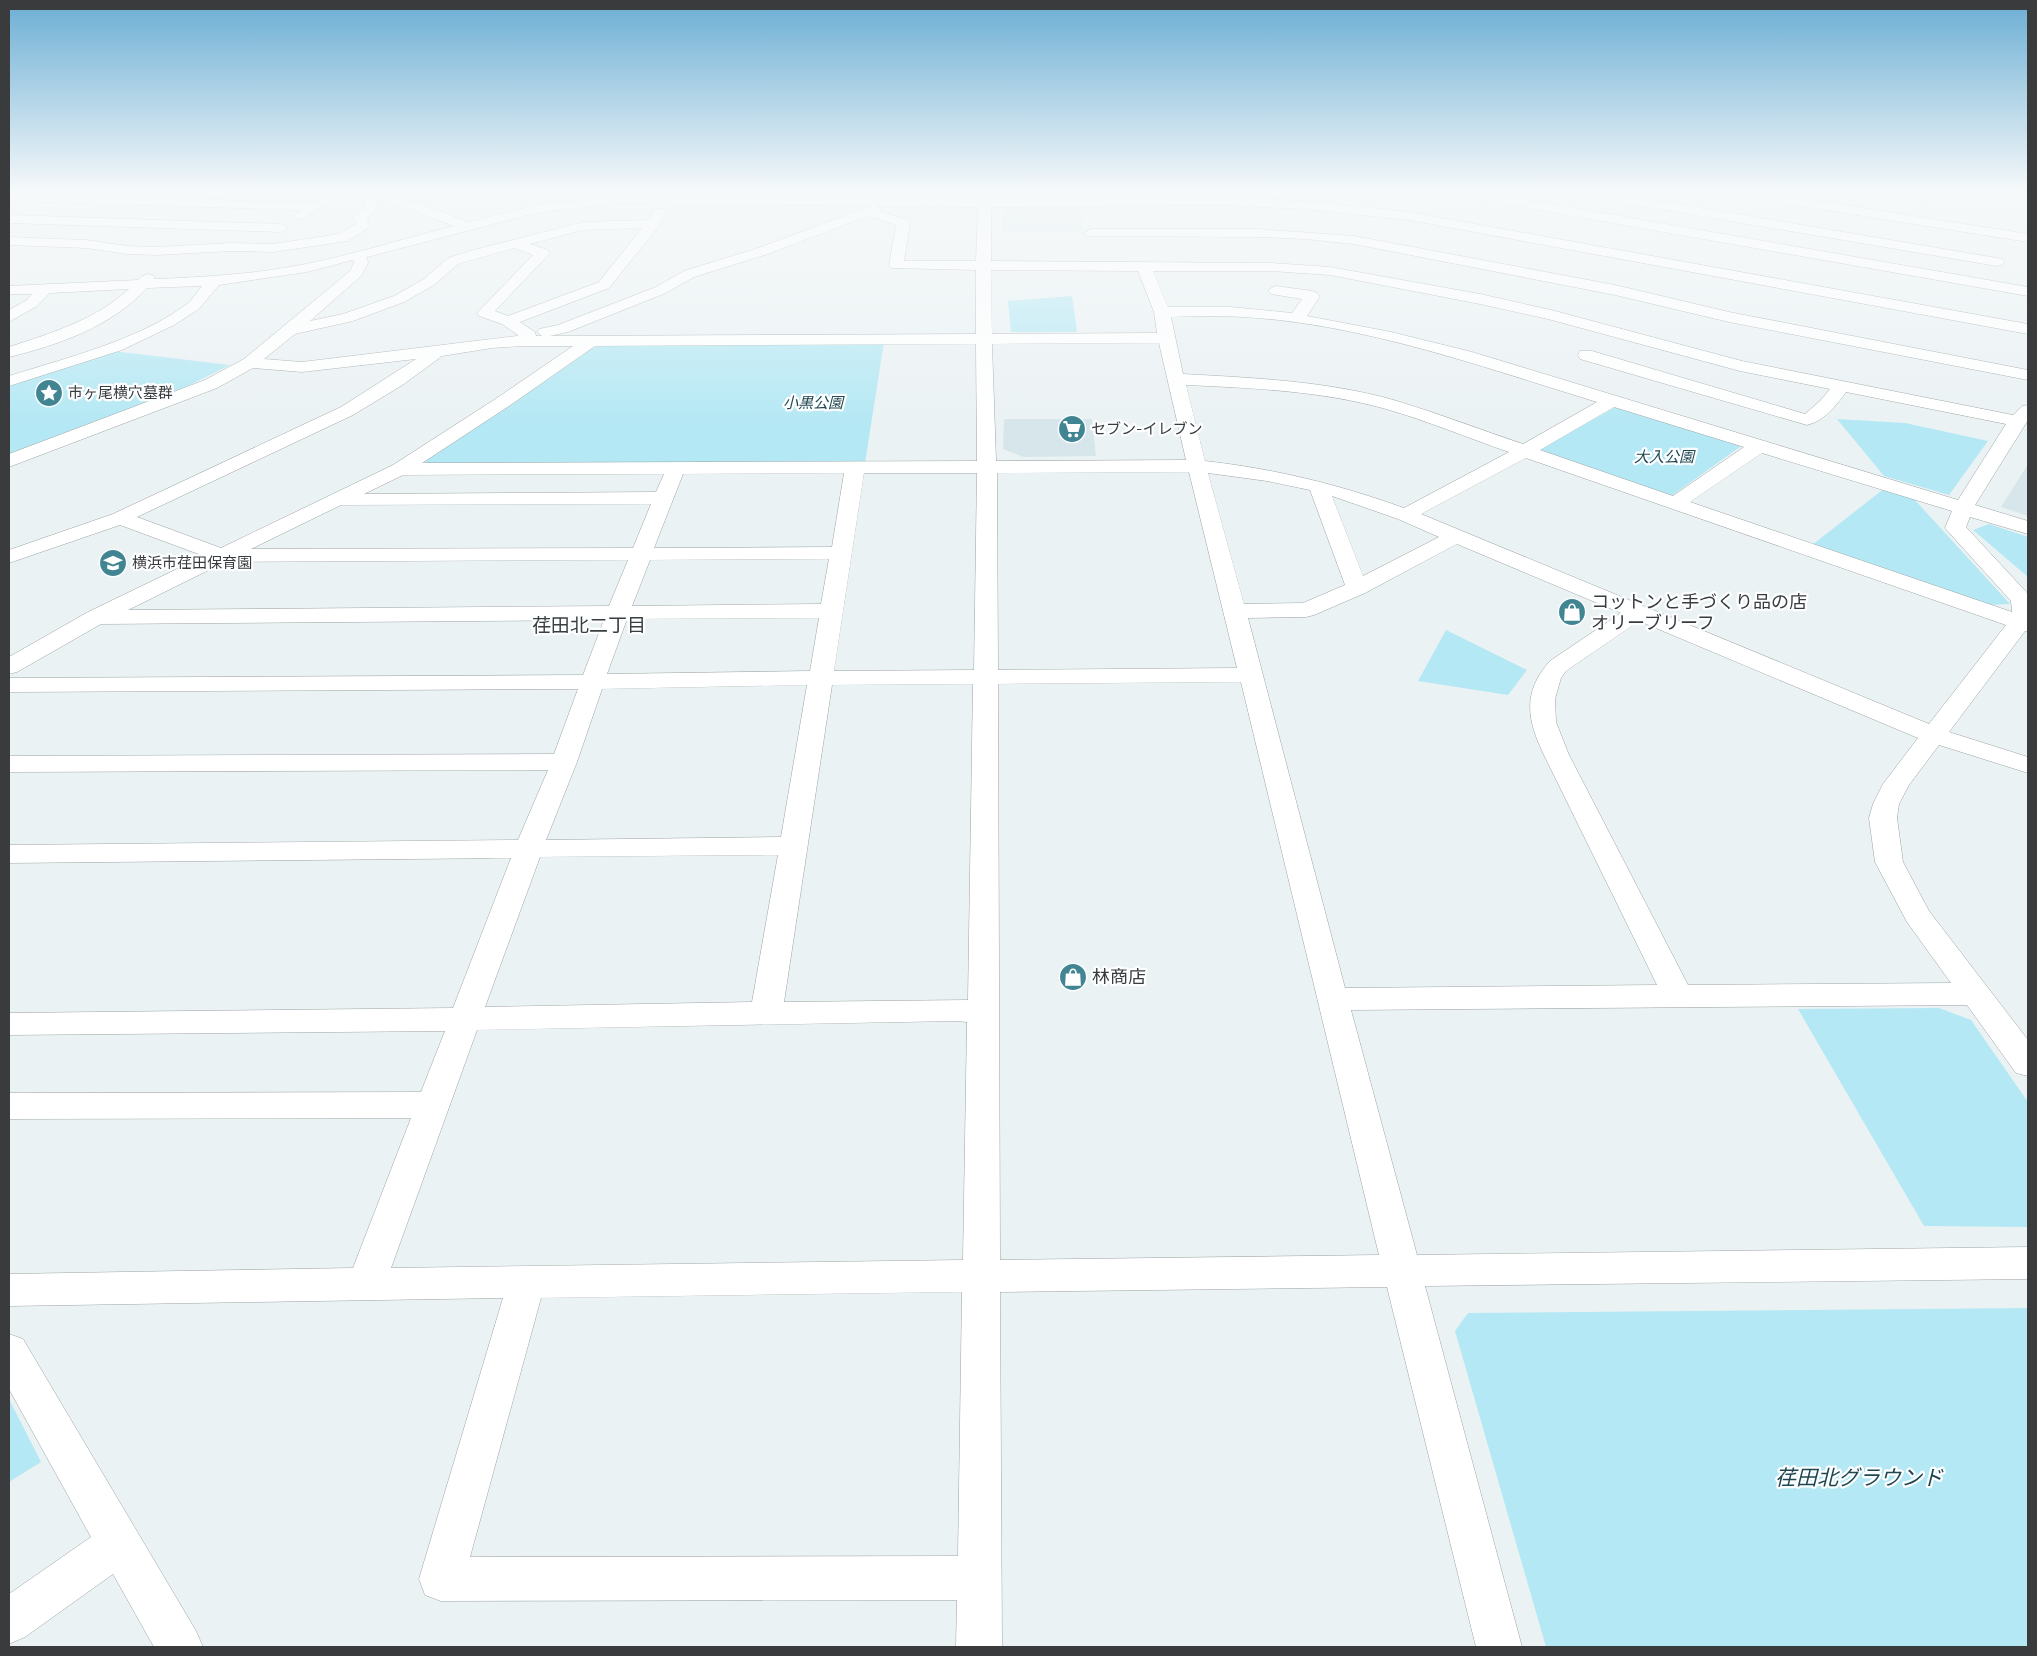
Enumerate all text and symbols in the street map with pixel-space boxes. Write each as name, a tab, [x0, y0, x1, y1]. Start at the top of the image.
place icon: 市ヶ尾横穴墓群	[34, 378, 64, 408]
place label: 市ヶ尾横穴墓群	[68, 382, 173, 402]
park label: 小黒公園	[783, 392, 845, 412]
supermarket icon: セブン-イレブン	[1057, 414, 1087, 444]
place label: セブン-イレブン	[1091, 418, 1202, 438]
park label: 大入公園	[1634, 446, 1696, 466]
school or university icon: 横浜市荏田保育園	[98, 548, 128, 578]
place label: 横浜市荏田保育園	[132, 552, 252, 572]
place label: コットンと手づくり品の店 オリーブリーフ	[1591, 589, 1807, 634]
shop icon: コットンと手づくり品の店 オリーブリーフ	[1557, 597, 1587, 627]
district label: 荏田北二丁目	[532, 612, 646, 637]
shop icon: 林商店	[1058, 962, 1088, 992]
place label: 林商店	[1092, 964, 1146, 988]
park label: 荏田北グラウンド	[1775, 1463, 1944, 1491]

